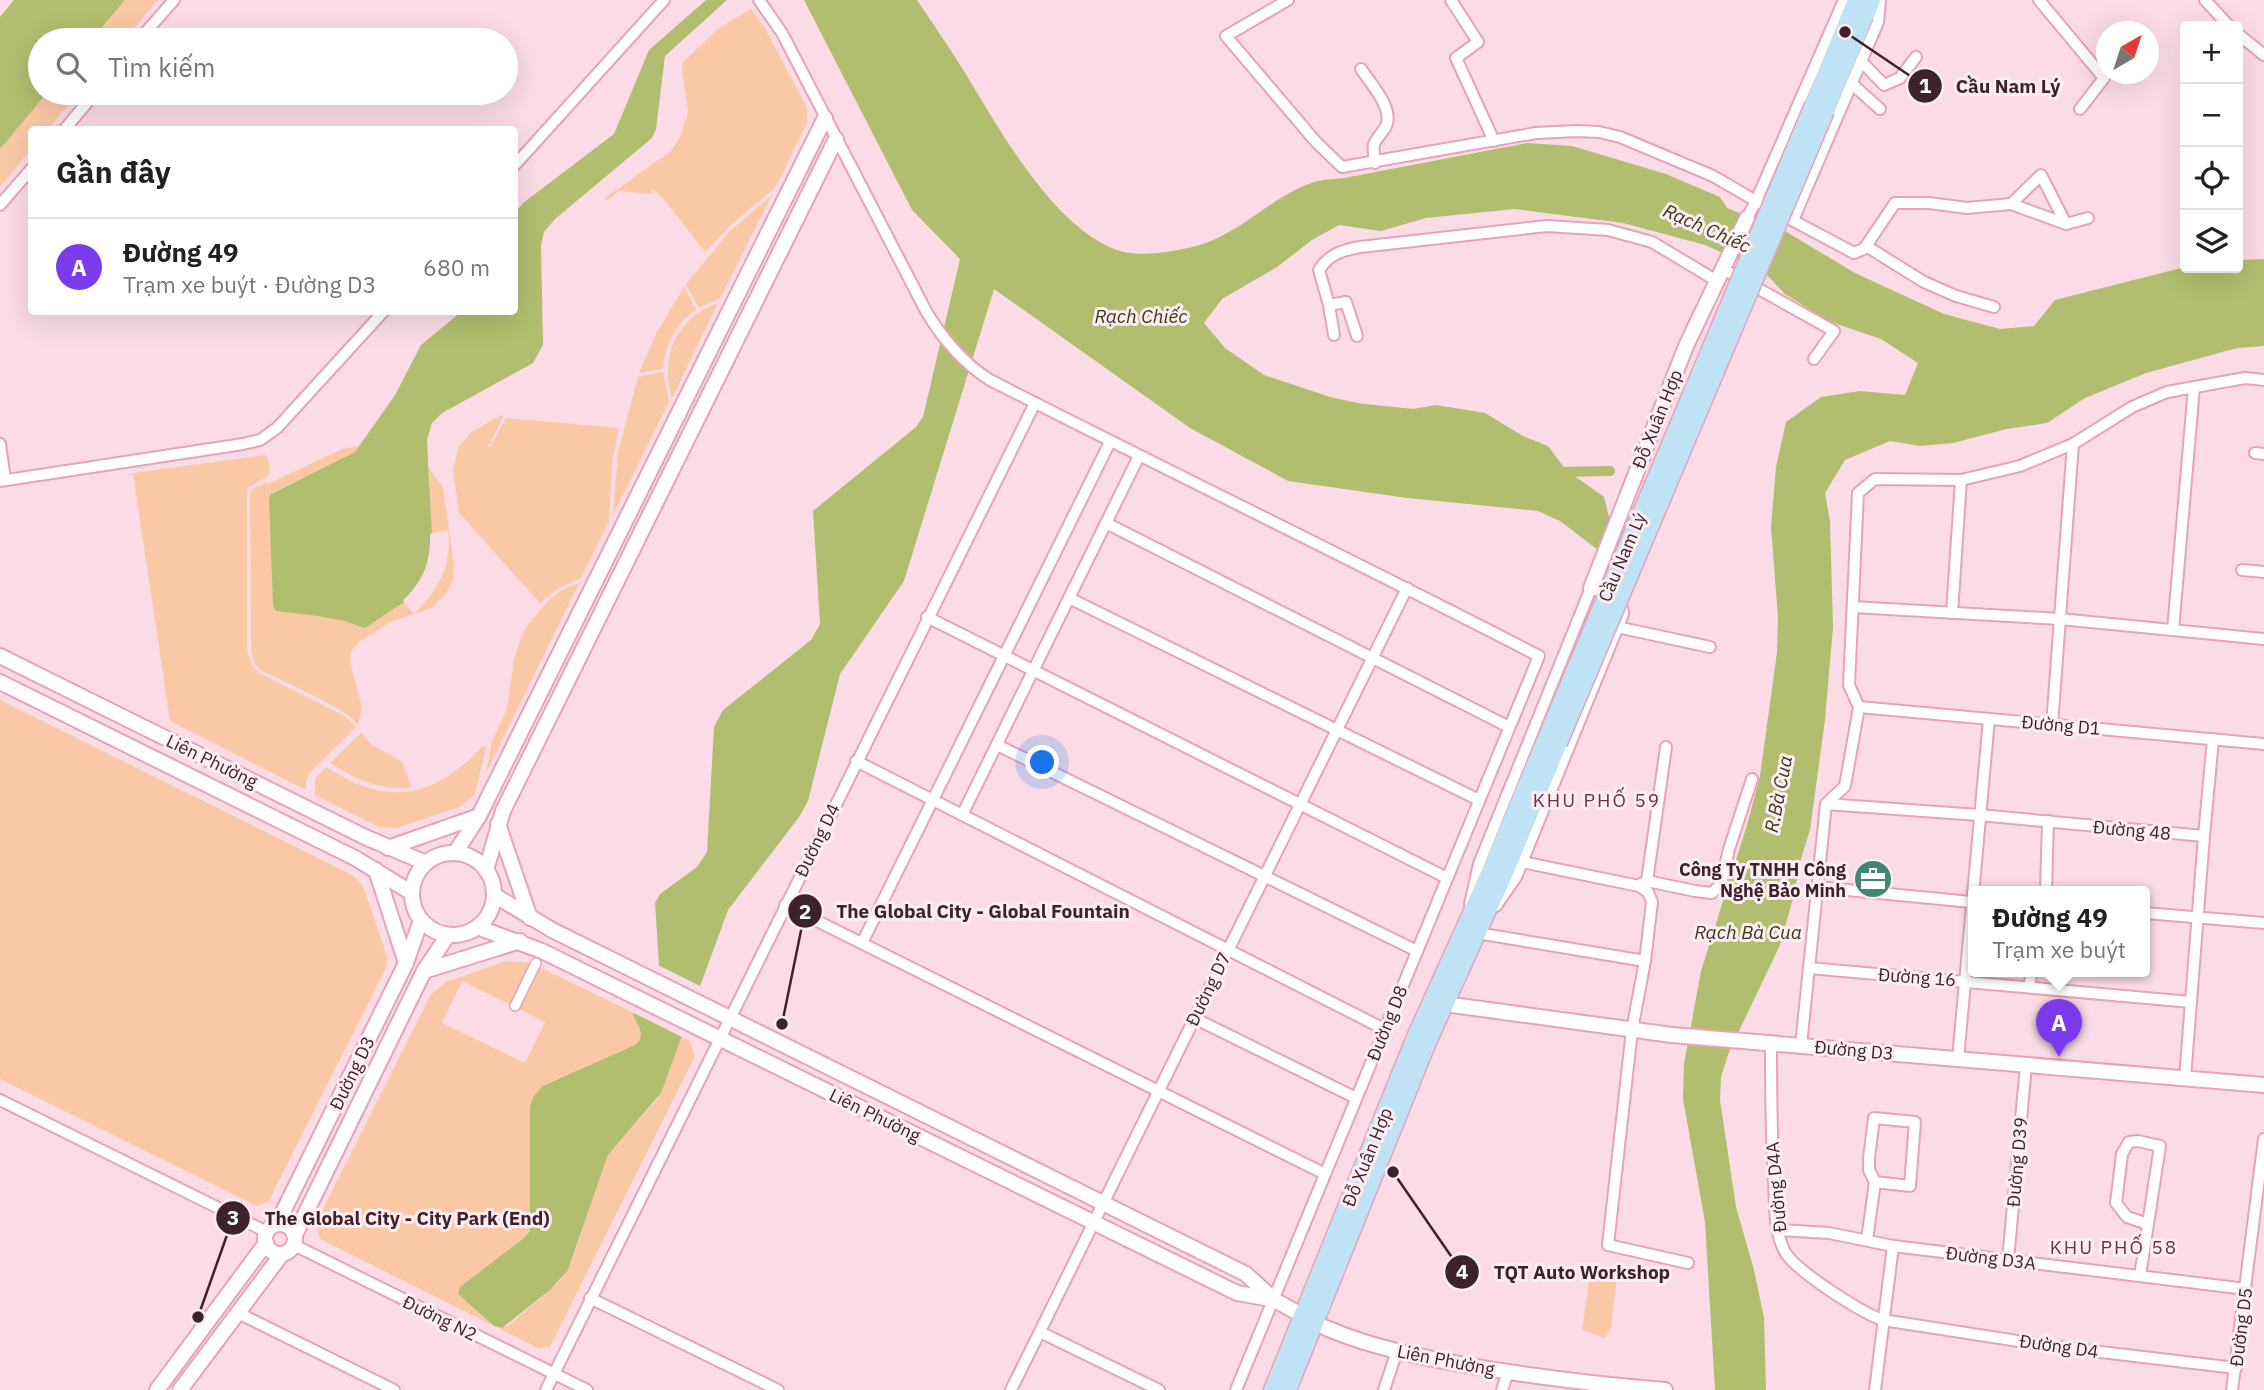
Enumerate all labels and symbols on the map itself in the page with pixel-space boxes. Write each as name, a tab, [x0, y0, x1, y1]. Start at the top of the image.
north arrow	[2096, 21, 2159, 84]
callout: Cầu Nam Lý	[1907, 66, 2075, 106]
text: 1	[1919, 71, 1932, 99]
text: Cầu Nam Lý	[1956, 74, 2061, 98]
water label: Rạch Chiếc	[1660, 198, 1754, 258]
water label: Rạch Chiếc	[1094, 304, 1188, 328]
street label: Đỗ Xuân Hợp	[1627, 366, 1687, 472]
street label: Cầu Nam Lý	[1593, 509, 1651, 605]
street label: Đường D1	[2021, 710, 2101, 740]
street label: Liên Phường	[162, 729, 262, 793]
your location	[1025, 745, 1059, 779]
water label: R.Bà Cua	[1759, 754, 1797, 834]
district label: KHU PHỐ 59	[1533, 786, 1661, 812]
street label: Đường D4	[789, 799, 845, 881]
street label: Đường 48	[2092, 815, 2172, 845]
place label: Công Ty TNHH Công Nghệ Bảo Minh	[1679, 858, 1846, 902]
office icon: Công Ty TNHH Công Nghệ Bảo Minh	[1852, 858, 1894, 900]
callout: The Global City - Global Fountain	[787, 891, 1144, 931]
text: 2	[799, 897, 811, 925]
text: The Global City - Global Fountain	[836, 899, 1130, 923]
water label: Rạch Bà Cua	[1694, 920, 1802, 944]
street label: Đường D7	[1180, 948, 1236, 1030]
street label: Đường 16	[1877, 963, 1957, 991]
street label: Đường D8	[1361, 982, 1413, 1064]
pin: A	[2036, 999, 2082, 1057]
street label: Đường D3	[324, 1032, 380, 1114]
street label: Đường D3	[1814, 1035, 1894, 1065]
street label: Liên Phường	[825, 1083, 925, 1147]
street label: Đỗ Xuân Hợp	[1337, 1104, 1397, 1210]
street label: Đường D39	[2002, 1116, 2032, 1208]
street label: Đường D4A	[1761, 1140, 1791, 1233]
callout: The Global City - City Park (End)	[215, 1198, 563, 1238]
text: 3	[227, 1203, 239, 1231]
text: The Global City - City Park (End)	[264, 1206, 550, 1230]
district label: KHU PHỐ 58	[2050, 1233, 2178, 1259]
street label: Đường D3A	[1945, 1241, 2038, 1275]
callout: TQT Auto Workshop	[1444, 1252, 1684, 1292]
text: 4	[1456, 1257, 1468, 1285]
text: TQT Auto Workshop	[1494, 1260, 1670, 1284]
street label: Đường D5	[2225, 1286, 2257, 1368]
street label: Đường N2	[399, 1290, 481, 1346]
street label: Đường D4	[2018, 1329, 2100, 1363]
street label: Liên Phường	[1395, 1339, 1497, 1381]

